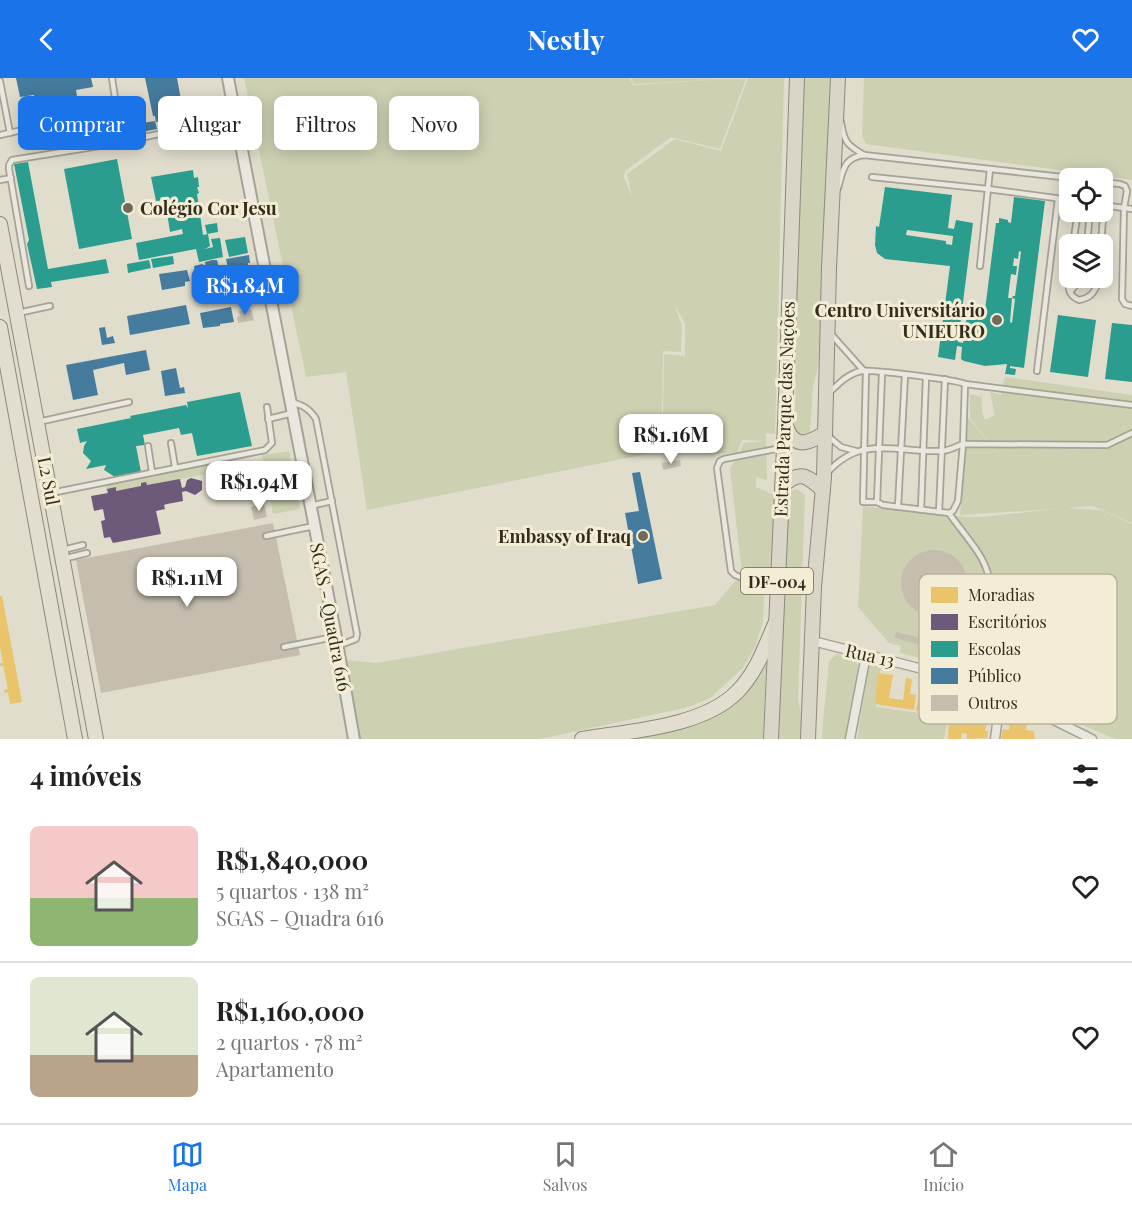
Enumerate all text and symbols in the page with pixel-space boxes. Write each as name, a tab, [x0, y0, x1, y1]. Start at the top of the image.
text: Nestly	[528, 21, 604, 57]
icon: back	[30, 23, 63, 56]
icon: heart	[1069, 23, 1102, 56]
chip: Comprar	[18, 96, 146, 150]
chip: Alugar	[158, 96, 262, 150]
chip: Filtros	[274, 96, 377, 150]
chip: Novo	[389, 96, 479, 150]
map controls	[1059, 168, 1113, 288]
button: locate	[1059, 168, 1113, 222]
place label: Colégio Cor Jesu	[140, 196, 277, 220]
marker: Colégio Cor Jesu	[121, 201, 135, 215]
button: layers	[1059, 234, 1113, 288]
pin: R$1.84M	[190, 265, 300, 316]
text: R$1.84M	[206, 271, 284, 298]
place label: Centro Universitário UNIEURO	[815, 298, 985, 343]
street label: Estrada Parque das Nações	[768, 301, 800, 517]
marker: Centro Universitário UNIEURO	[990, 313, 1004, 327]
pin: R$1.16M	[616, 414, 726, 465]
text: R$1.16M	[633, 420, 709, 447]
street label: L2 Sul	[33, 455, 65, 507]
pin: R$1.94M	[204, 461, 314, 512]
text: R$1.94M	[220, 467, 298, 494]
place label: Embassy of Iraq	[498, 524, 631, 548]
marker: Embassy of Iraq	[636, 529, 650, 543]
street label: SGAS - Quadra 616	[305, 541, 357, 693]
pin: R$1.11M	[132, 557, 242, 608]
text: R$1.11M	[151, 563, 223, 590]
road number: DF-004	[741, 568, 813, 594]
legend	[919, 574, 1117, 724]
text: Moradias	[968, 584, 1035, 605]
text: Escritórios	[968, 611, 1047, 632]
street label: Rua 13	[843, 638, 897, 672]
text: Escolas	[968, 638, 1021, 659]
text: Público	[968, 665, 1022, 686]
text: Outros	[968, 692, 1018, 713]
text: 4 imóveis	[30, 758, 142, 793]
icon: filters	[1069, 759, 1102, 792]
text: R$1,840,000	[216, 842, 368, 877]
icon: home	[78, 850, 150, 922]
icon: heart	[1069, 870, 1102, 903]
text: 5 quartos · 138 m²	[216, 877, 369, 904]
text: SGAS - Quadra 616	[216, 904, 384, 931]
text: R$1,160,000	[216, 993, 365, 1028]
icon: home	[78, 1001, 150, 1073]
icon: heart	[1069, 1021, 1102, 1054]
text: 2 quartos · 78 m²	[216, 1028, 363, 1055]
text: Apartamento	[216, 1055, 334, 1082]
tab: Mapa	[168, 1138, 207, 1195]
tab: Salvos	[543, 1138, 587, 1195]
tab: Início	[923, 1138, 964, 1195]

